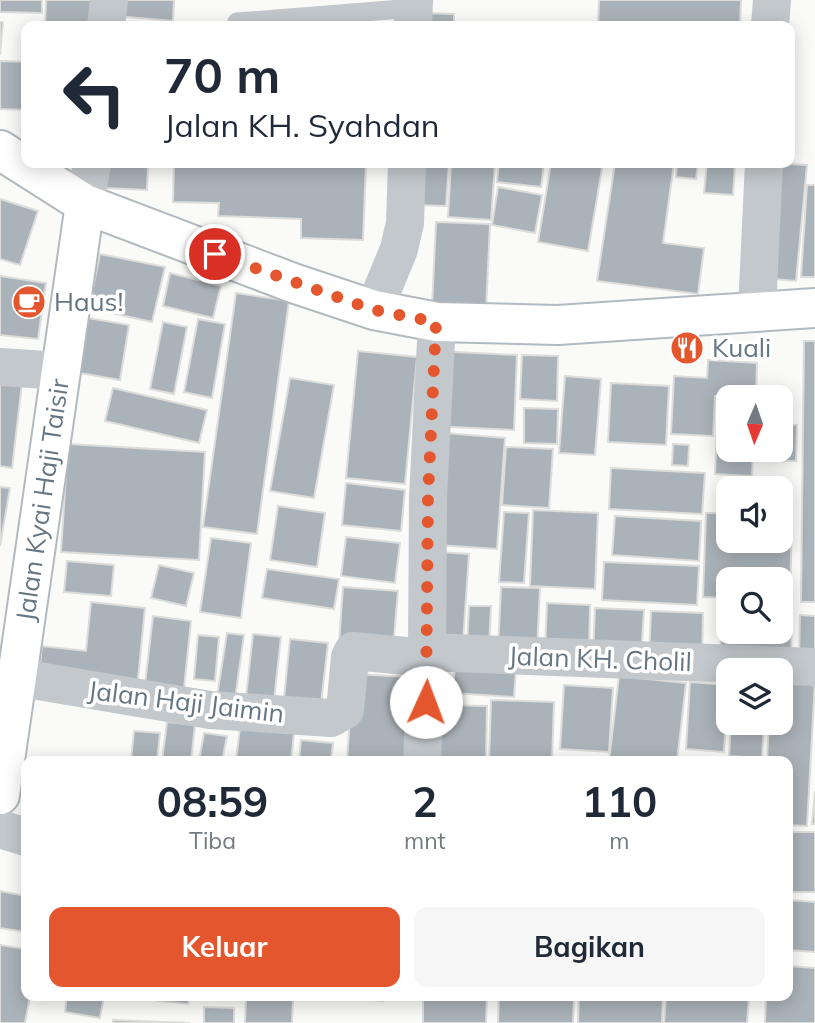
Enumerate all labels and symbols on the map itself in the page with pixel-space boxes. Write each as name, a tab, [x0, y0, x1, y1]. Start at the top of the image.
pin	[185, 224, 245, 284]
cafe icon: Haus!	[10, 283, 48, 321]
place label: Haus!	[54, 285, 123, 318]
restaurant icon: Kuali	[668, 329, 706, 367]
place label: Kuali	[712, 331, 771, 364]
street label: Jalan Kyai Haji Taisir	[8, 376, 76, 623]
north arrow	[716, 385, 793, 462]
street label: Jalan KH. Cholil	[508, 639, 692, 678]
position arrow	[389, 665, 463, 739]
street label: Jalan Haji Jaimin	[86, 673, 286, 730]

